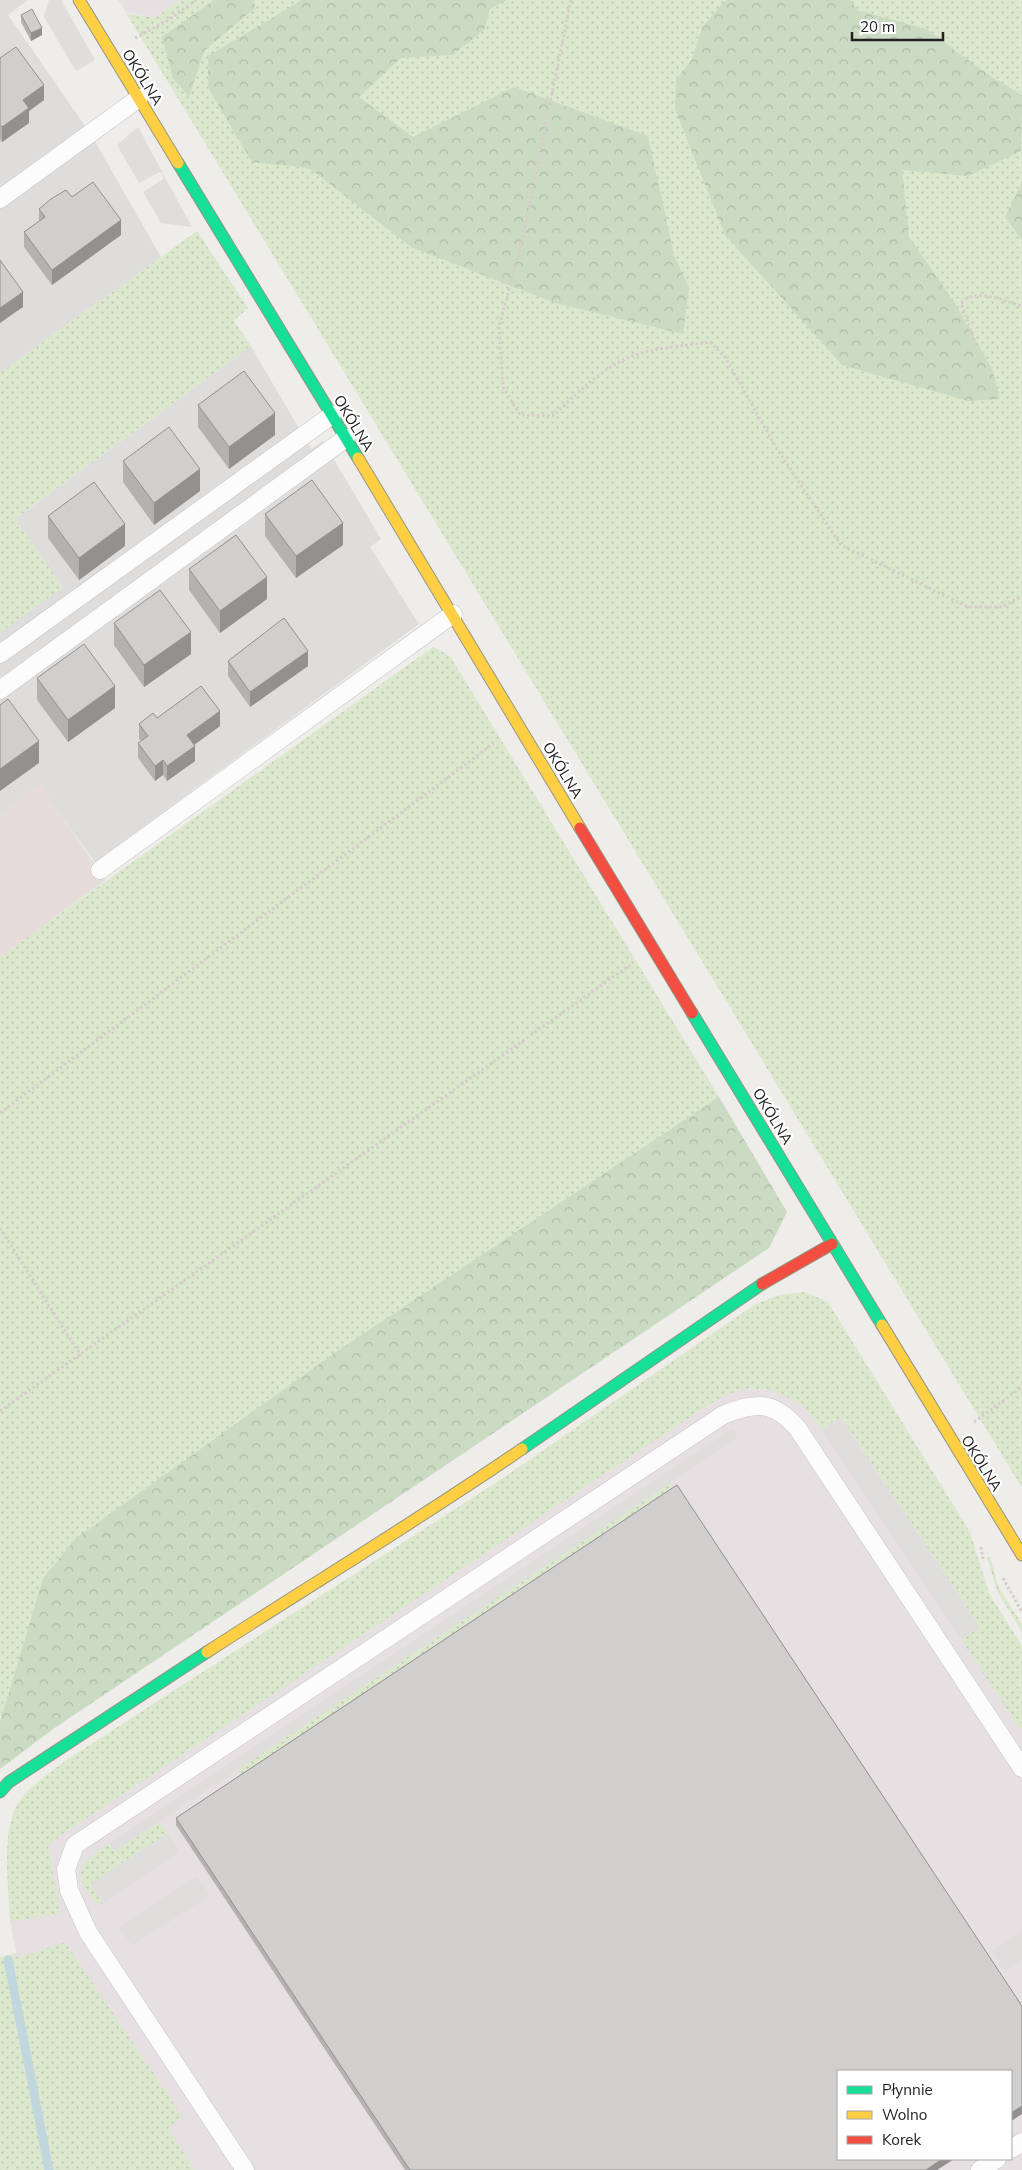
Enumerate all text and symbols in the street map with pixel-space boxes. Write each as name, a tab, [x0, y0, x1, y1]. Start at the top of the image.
scale bar	[852, 10, 943, 42]
text: 20 m	[860, 17, 895, 36]
street label: OKÓLNA	[118, 45, 168, 109]
street label: OKÓLNA	[330, 391, 378, 455]
street label: OKÓLNA	[539, 738, 587, 802]
street label: OKÓLNA	[749, 1084, 797, 1148]
street label: OKÓLNA	[957, 1431, 1007, 1495]
legend	[837, 2070, 1012, 2160]
text: Płynnie	[882, 2080, 933, 2099]
text: Wolno	[882, 2105, 927, 2124]
text: Korek	[882, 2130, 921, 2149]

